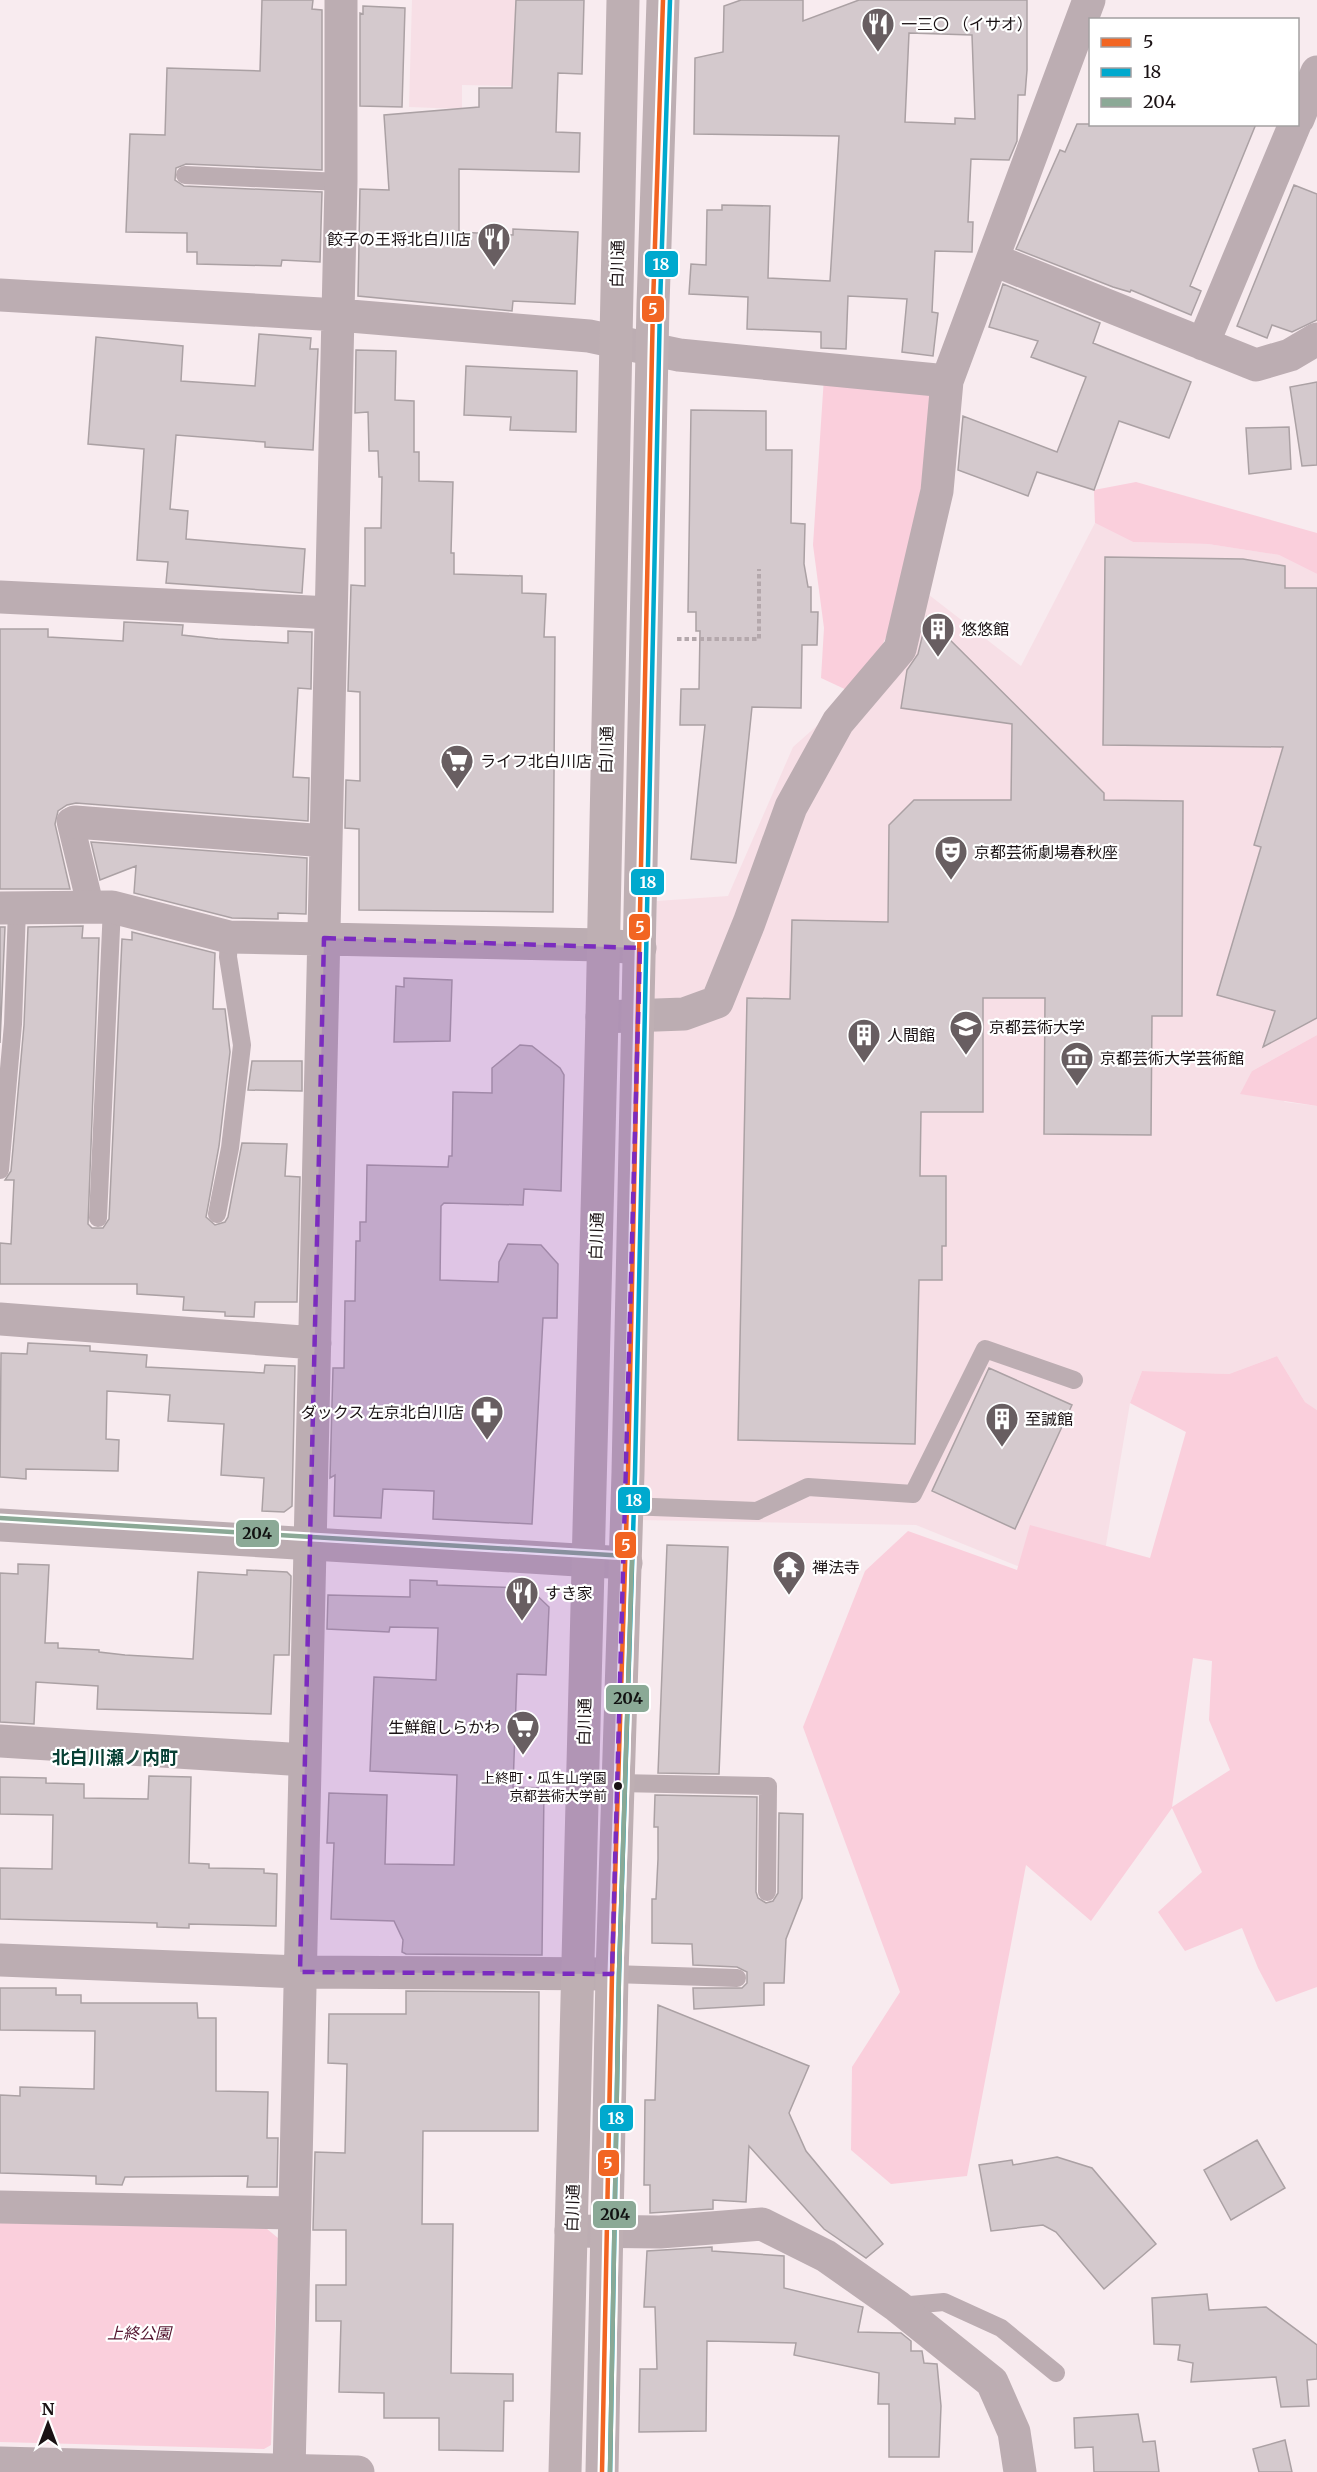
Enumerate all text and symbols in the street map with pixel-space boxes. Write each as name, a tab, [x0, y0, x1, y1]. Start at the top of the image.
restaurant icon: 一三〇 （イサオ）	[860, 6, 896, 53]
place label: 一三〇 （イサオ）	[901, 14, 1033, 34]
legend	[1089, 18, 1299, 126]
text: 5	[1143, 30, 1154, 53]
text: 18	[1143, 60, 1161, 83]
text: 204	[1143, 90, 1176, 113]
restaurant icon: 餃子の王将北白川店	[476, 221, 512, 268]
place label: 餃子の王将北白川店	[327, 229, 471, 249]
street label: 白川通	[607, 240, 627, 288]
line badge: 18	[644, 250, 679, 278]
text: 18	[653, 254, 669, 274]
line badge: 5	[641, 295, 665, 323]
text: 5	[648, 299, 658, 319]
building icon: 悠悠館	[920, 611, 956, 658]
place label: 悠悠館	[961, 619, 1009, 639]
street label: 白川通	[596, 726, 616, 774]
supermarket icon: ライフ北白川店	[439, 743, 475, 790]
place label: ライフ北白川店	[480, 751, 592, 771]
theatre icon: 京都芸術劇場春秋座	[933, 834, 969, 881]
place label: 京都芸術劇場春秋座	[974, 842, 1118, 862]
line badge: 18	[630, 868, 665, 896]
text: 18	[640, 872, 656, 892]
line badge: 5	[628, 913, 651, 941]
text: 5	[635, 917, 645, 937]
school or university icon: 京都芸術大学	[948, 1009, 984, 1056]
building icon: 人間館	[846, 1017, 882, 1064]
place label: 京都芸術大学	[989, 1017, 1085, 1037]
place label: 人間館	[887, 1025, 935, 1045]
museum icon: 京都芸術大学芸術館	[1059, 1040, 1095, 1087]
place label: 京都芸術大学芸術館	[1100, 1048, 1244, 1068]
street label: 白川通	[585, 1212, 607, 1260]
pharmacy icon: ダックス 左京北白川店	[469, 1394, 505, 1441]
building icon: 至誠館	[984, 1401, 1020, 1448]
place label: ダックス 左京北白川店	[301, 1402, 464, 1422]
place label: 至誠館	[1025, 1409, 1073, 1429]
line badge: 18	[617, 1486, 651, 1514]
text: 18	[626, 1490, 642, 1510]
line badge: 204	[235, 1519, 280, 1548]
text: 204	[242, 1523, 272, 1543]
line badge: 5	[614, 1531, 637, 1559]
text: 5	[621, 1535, 631, 1555]
temple icon: 禅法寺	[771, 1549, 807, 1596]
place label: 禅法寺	[812, 1557, 860, 1577]
restaurant icon: すき家	[504, 1575, 540, 1622]
place label: すき家	[545, 1583, 593, 1603]
line badge: 204	[605, 1684, 650, 1713]
text: 204	[613, 1688, 643, 1708]
street label: 白川通	[574, 1698, 594, 1746]
supermarket icon: 生鮮館しらかわ	[505, 1709, 541, 1756]
place label: 生鮮館しらかわ	[388, 1717, 500, 1737]
district label: 北白川瀬ノ内町	[52, 1746, 178, 1769]
place label: 上終町・瓜生山学園 京都芸術大学前	[481, 1769, 607, 1805]
marker: 上終町・瓜生山学園 京都芸術大学前	[612, 1780, 624, 1792]
line badge: 18	[599, 2104, 634, 2132]
text: 18	[608, 2108, 624, 2128]
line badge: 5	[597, 2149, 620, 2177]
text: 5	[603, 2153, 613, 2173]
street label: 白川通	[561, 2184, 583, 2232]
line badge: 204	[592, 2200, 637, 2229]
text: 204	[600, 2204, 630, 2224]
park label: 上終公園	[107, 2323, 173, 2343]
north arrow	[18, 2394, 78, 2454]
text: N	[42, 2399, 55, 2419]

